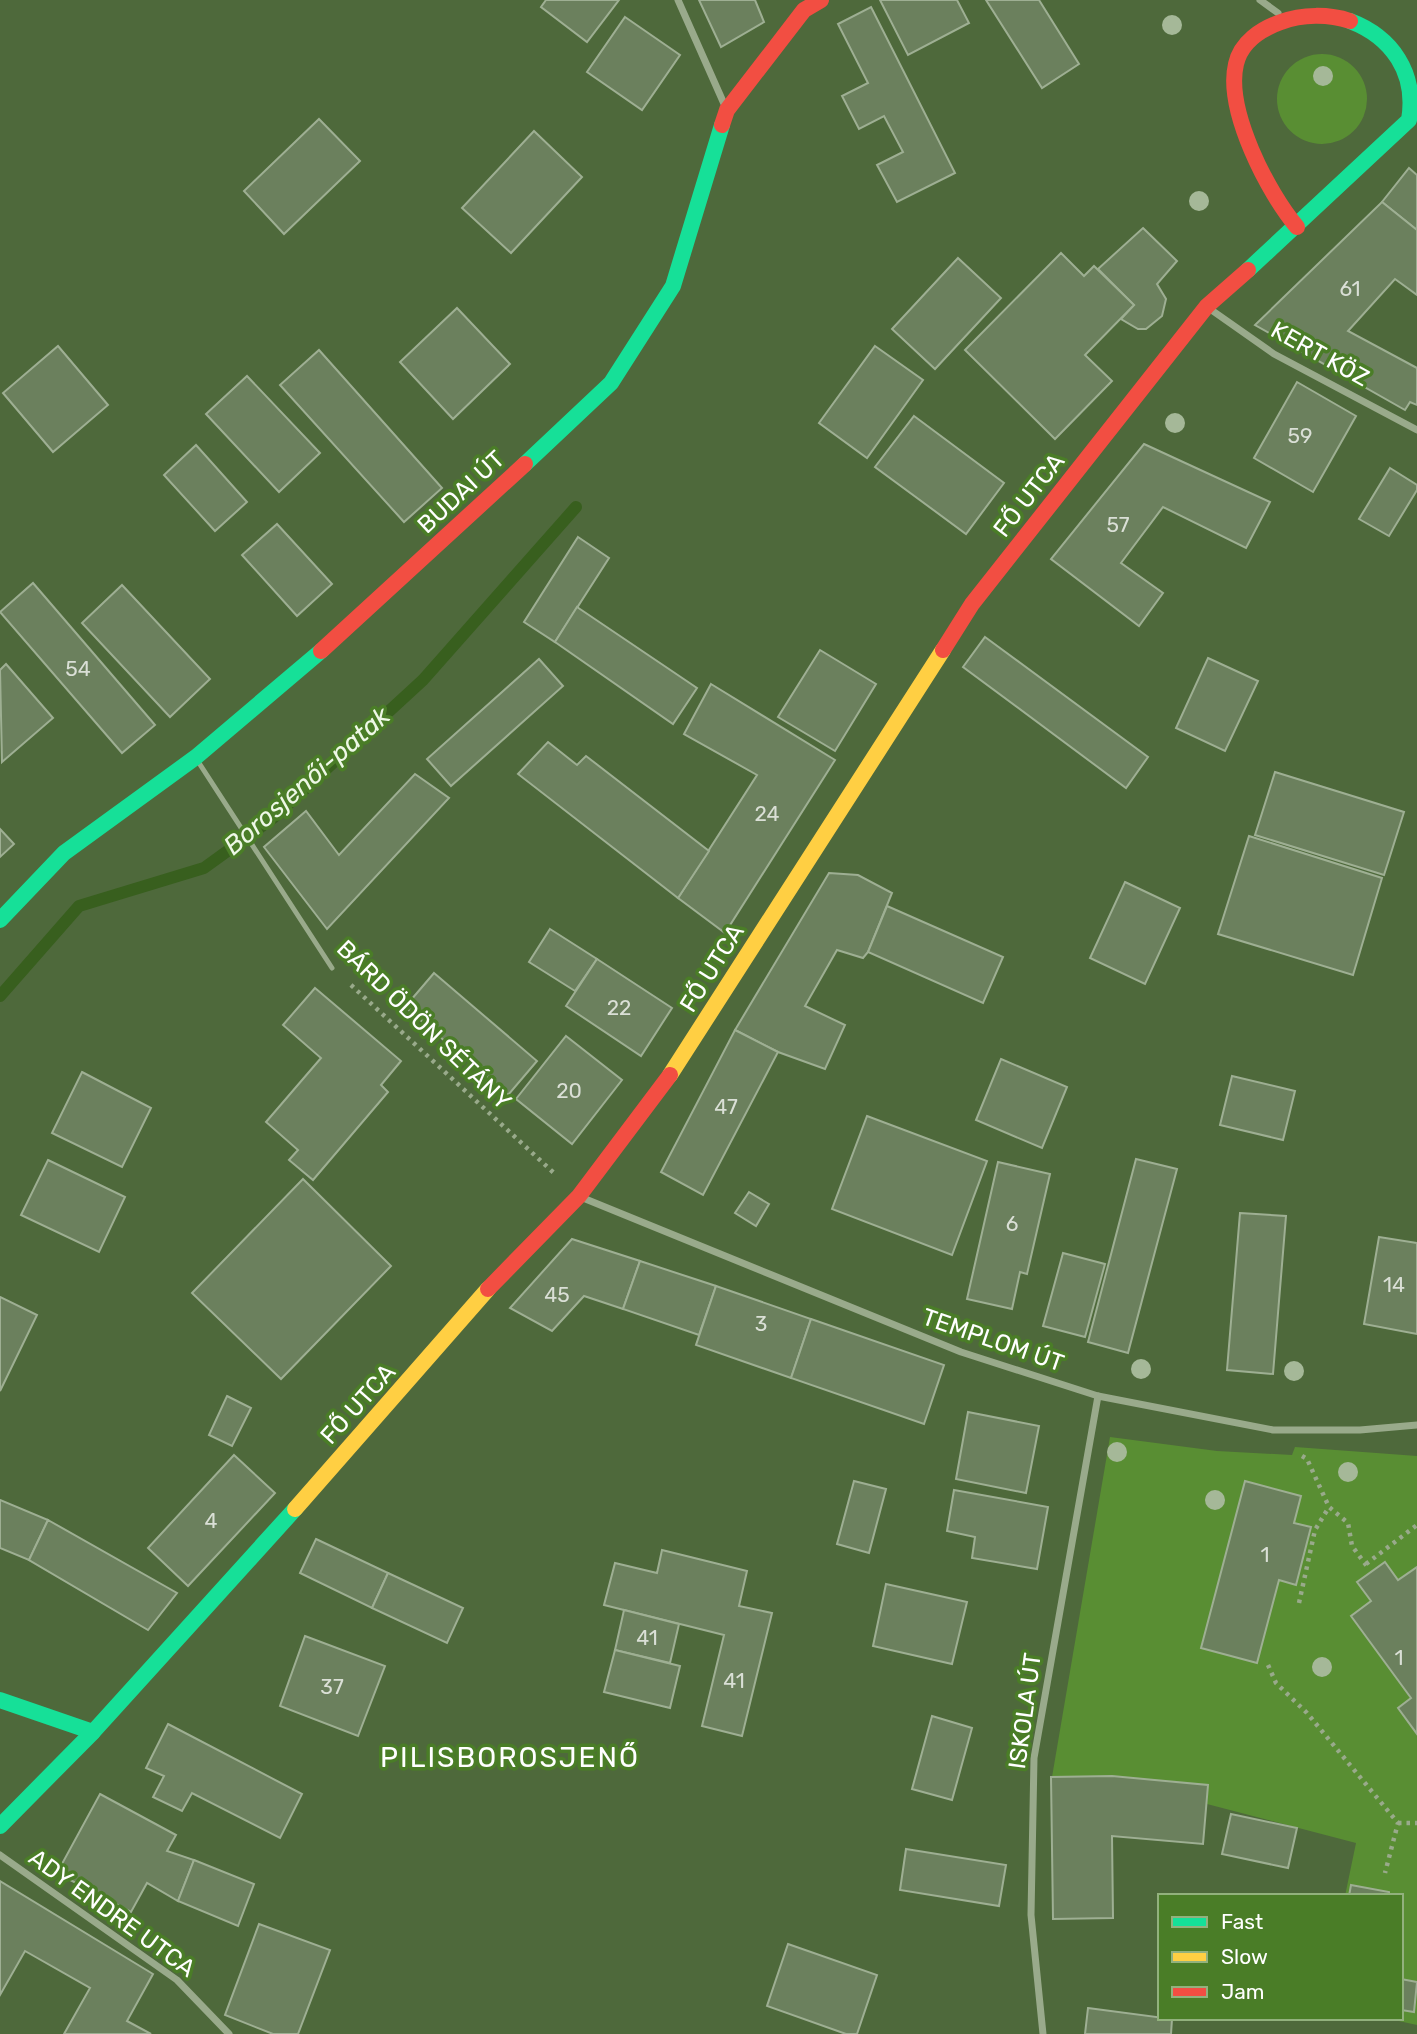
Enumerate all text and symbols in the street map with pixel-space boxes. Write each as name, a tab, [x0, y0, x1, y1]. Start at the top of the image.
house number: 61	[1339, 276, 1361, 301]
street label: KERT KÖZ	[1266, 316, 1374, 392]
house number: 59	[1288, 423, 1312, 448]
street label: BUDAI ÚT	[412, 445, 510, 539]
street label: FŐ UTCA	[988, 448, 1070, 542]
house number: 57	[1106, 512, 1130, 537]
house number: 54	[65, 656, 91, 681]
water label: Borosjenői-patak	[218, 700, 397, 862]
house number: 24	[754, 801, 780, 826]
street label: FŐ UTCA	[674, 919, 750, 1017]
street label: BÁRD ÖDÖN SÉTÁNY	[331, 935, 517, 1115]
house number: 22	[607, 995, 631, 1020]
house number: 20	[556, 1078, 582, 1103]
house number: 47	[714, 1094, 738, 1119]
house number: 6	[1006, 1211, 1018, 1236]
house number: 14	[1383, 1272, 1405, 1297]
house number: 45	[544, 1282, 570, 1307]
street label: TEMPLOM ÚT	[918, 1303, 1068, 1377]
house number: 3	[755, 1311, 767, 1336]
street label: FŐ UTCA	[315, 1358, 401, 1450]
house number: 4	[204, 1508, 218, 1533]
house number: 1	[1261, 1542, 1270, 1567]
house number: 41	[636, 1625, 658, 1650]
house number: 1	[1395, 1645, 1404, 1670]
street label: ISKOLA ÚT	[1003, 1651, 1047, 1771]
house number: 41	[723, 1668, 745, 1693]
house number: 37	[320, 1674, 344, 1699]
district label: PILISBOROSJENŐ	[380, 1741, 640, 1774]
street label: ADY ENDRE UTCA	[23, 1843, 201, 1983]
legend	[1158, 1894, 1403, 2020]
text: Fast	[1221, 1909, 1263, 1934]
text: Slow	[1221, 1944, 1268, 1969]
text: Jam	[1221, 1979, 1265, 2004]

